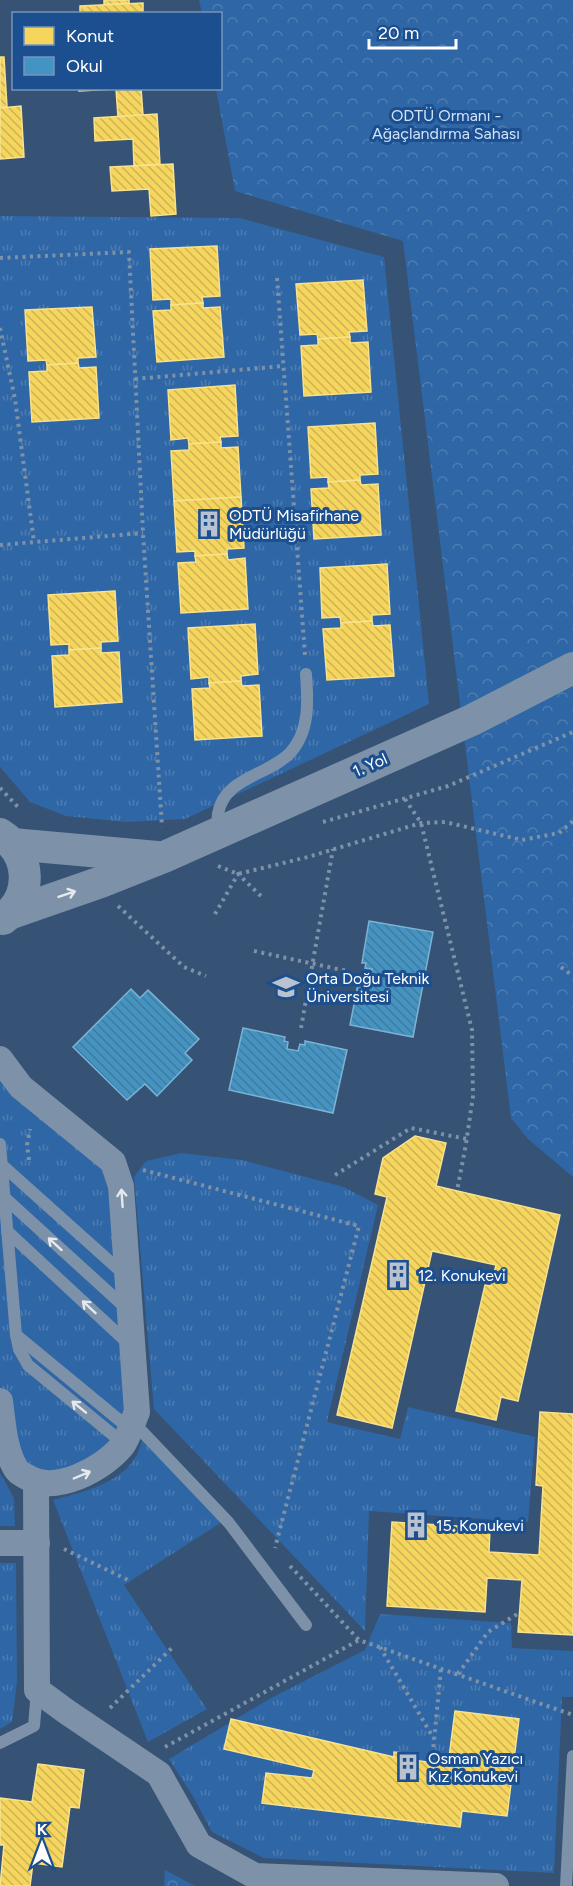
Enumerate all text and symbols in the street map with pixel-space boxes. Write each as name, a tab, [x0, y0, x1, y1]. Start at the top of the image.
legend	[12, 12, 222, 90]
scale bar	[369, 12, 456, 50]
text: 20 m	[378, 22, 419, 44]
text: Konut	[66, 25, 114, 47]
text: Okul	[66, 55, 103, 77]
park label: ODTÜ Ormanı - Ağaçlandırma Sahası	[372, 106, 520, 143]
place label: ODTÜ Misafirhane Müdürlüğü	[229, 506, 359, 543]
building icon: ODTÜ Misafirhane Müdürlüğü	[194, 509, 224, 539]
street label: 1. Yol	[350, 749, 390, 781]
one-way arrow	[57, 888, 76, 899]
place label: Orta Doğu Teknik Üniversitesi	[306, 969, 429, 1006]
school or university icon: Orta Doğu Teknik Üniversitesi	[271, 972, 301, 1002]
one-way arrow	[116, 1188, 127, 1208]
one-way arrow	[48, 1237, 63, 1251]
building icon: 12. Konukevi	[383, 1260, 413, 1290]
place label: 12. Konukevi	[418, 1266, 506, 1285]
one-way arrow	[82, 1300, 97, 1314]
one-way arrow	[71, 1400, 87, 1413]
one-way arrow	[72, 1469, 90, 1480]
building icon: 15. Konukevi	[401, 1510, 431, 1540]
place label: 15. Konukevi	[436, 1516, 524, 1535]
place label: Osman Yazıcı Kız Konukevi	[428, 1749, 523, 1786]
building icon: Osman Yazıcı Kız Konukevi	[393, 1752, 423, 1782]
north arrow	[12, 1814, 72, 1874]
text: K	[37, 1820, 48, 1839]

